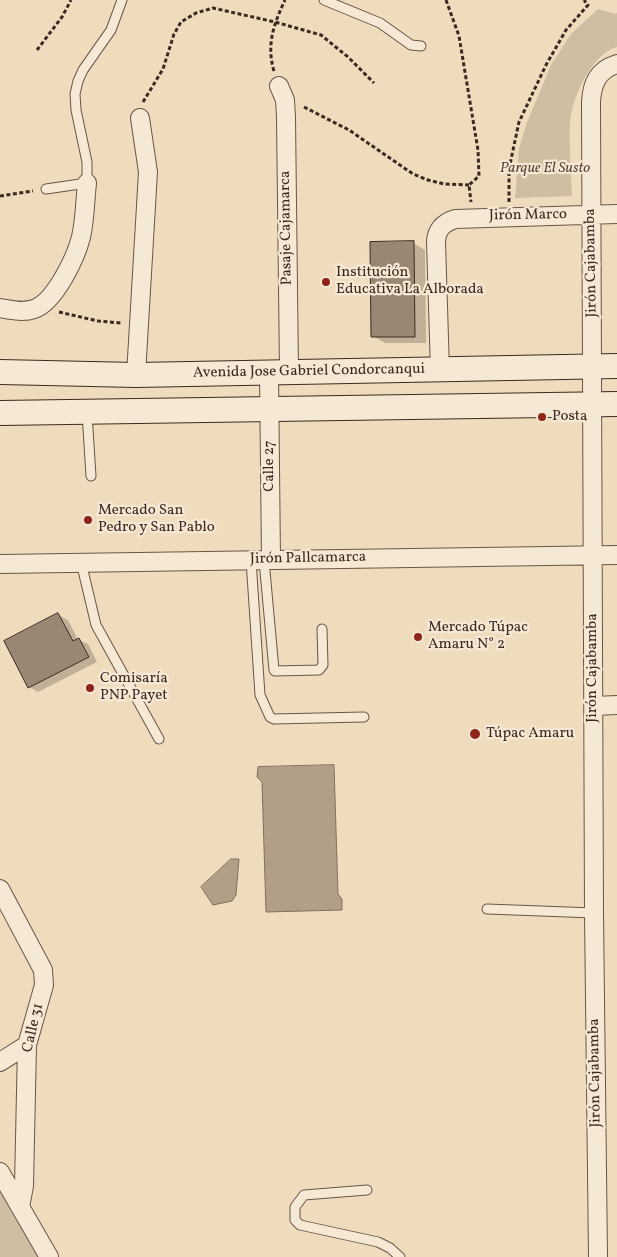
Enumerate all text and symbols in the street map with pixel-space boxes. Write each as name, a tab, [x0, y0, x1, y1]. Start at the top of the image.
park label: Parque El Susto	[500, 160, 590, 178]
street label: Pasaje Cajamarca	[277, 171, 297, 285]
street label: Jirón Marco	[489, 206, 567, 226]
street label: Jirón Cajabamba	[582, 208, 602, 318]
place label: Institución Educativa La Alborada	[336, 264, 484, 299]
marker: Institución Educativa La Alborada	[320, 276, 332, 288]
street label: Avenida Jose Gabriel Condorcanqui	[193, 361, 425, 383]
place label: Posta	[552, 408, 588, 426]
marker: Posta	[536, 411, 548, 423]
street label: Calle 27	[261, 440, 279, 492]
place label: Mercado San Pedro y San Pablo	[98, 502, 215, 537]
marker: Mercado San Pedro y San Pablo	[82, 514, 94, 526]
street label: Jirón Pallcamarca	[250, 549, 366, 569]
street label: Jirón Cajabamba	[584, 613, 602, 723]
place label: Mercado Túpac Amaru N° 2	[428, 619, 528, 654]
marker: Mercado Túpac Amaru N° 2	[412, 631, 424, 643]
place label: Comisaría PNP Payet	[100, 670, 168, 705]
marker: Comisaría PNP Payet	[84, 682, 96, 694]
place label: Túpac Amaru	[486, 725, 574, 743]
marker: Túpac Amaru	[468, 727, 482, 741]
street label: Calle 31	[20, 1002, 48, 1054]
street label: Jirón Cajabamba	[586, 1018, 606, 1128]

